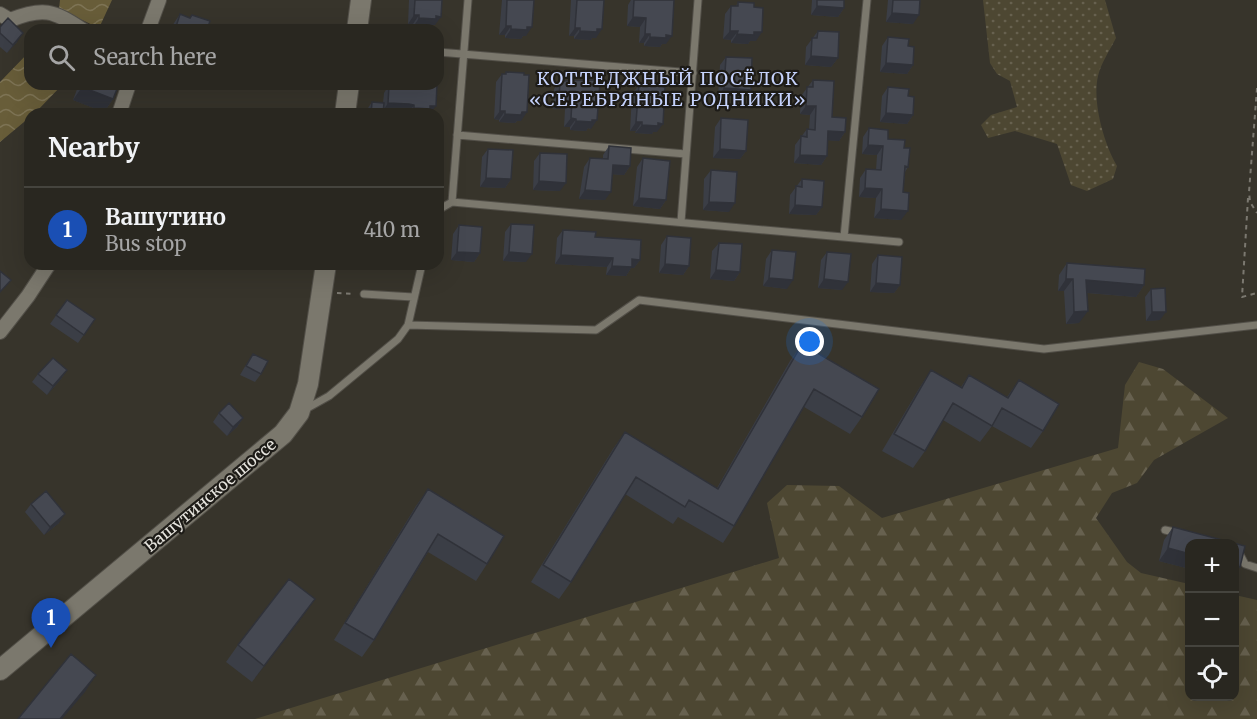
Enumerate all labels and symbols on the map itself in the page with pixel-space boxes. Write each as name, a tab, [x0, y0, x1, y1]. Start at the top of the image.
district label: КОТТЕДЖНЫЙ ПОСЁЛОК «СЕРЕБРЯНЫЕ РОДНИКИ»	[529, 67, 807, 111]
your location	[795, 327, 824, 356]
street label: Вашутинское шоссе	[140, 434, 280, 556]
pin: 1	[32, 598, 70, 648]

